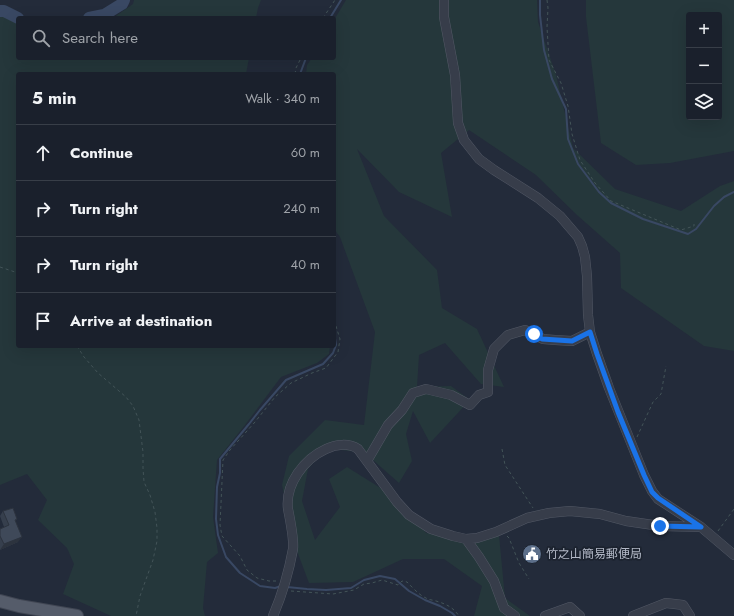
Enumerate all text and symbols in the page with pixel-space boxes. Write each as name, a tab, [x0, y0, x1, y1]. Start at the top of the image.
map controls	[686, 12, 722, 120]
button: +	[686, 12, 722, 48]
search box	[16, 16, 336, 60]
icon: search	[30, 27, 52, 49]
text: Search here	[62, 27, 138, 49]
button: −	[686, 48, 722, 84]
button: layers	[686, 84, 722, 120]
text: 5 min	[32, 86, 76, 110]
text: Walk · 340 m	[245, 89, 320, 108]
icon: ahead	[32, 142, 54, 164]
text: Continue	[70, 142, 133, 164]
text: 60 m	[291, 143, 320, 162]
icon: right	[32, 198, 54, 220]
text: Turn right	[70, 198, 138, 220]
text: 240 m	[283, 199, 320, 218]
icon: right	[32, 254, 54, 276]
text: Turn right	[70, 254, 138, 276]
text: 40 m	[291, 255, 320, 274]
icon: arrive	[32, 310, 54, 332]
text: Arrive at destination	[70, 310, 212, 332]
route start	[525, 325, 543, 343]
route end	[651, 517, 669, 535]
public building icon: 竹之山簡易郵便局	[521, 543, 543, 565]
place label: 竹之山簡易郵便局	[546, 545, 642, 563]

